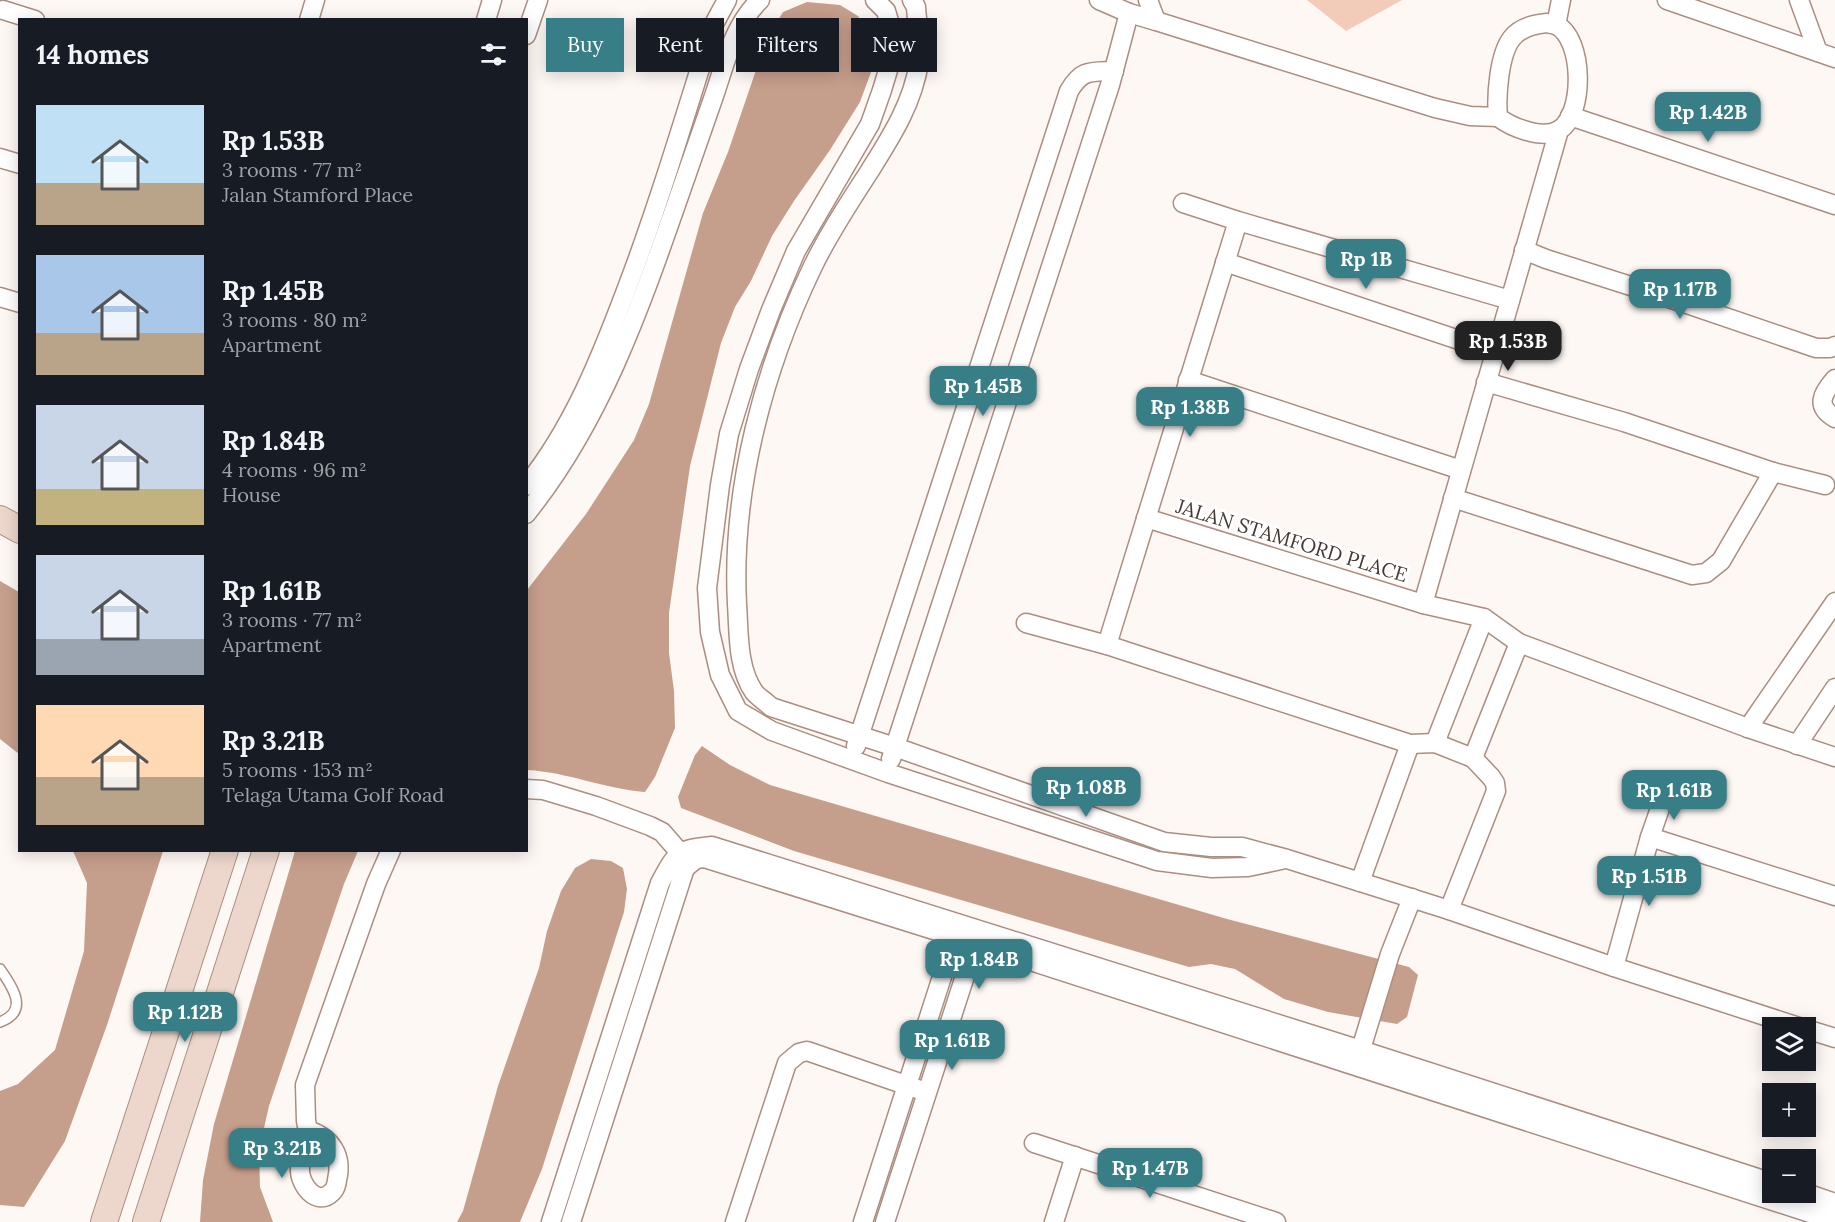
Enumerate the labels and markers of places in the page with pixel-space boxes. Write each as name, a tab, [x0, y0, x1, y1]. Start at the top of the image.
pin: Rp 1.42B	[1646, 92, 1770, 143]
pin: Rp 1B	[1324, 239, 1408, 290]
pin: Rp 1.17B	[1618, 269, 1742, 320]
pin: Rp 1.53B	[1446, 321, 1570, 372]
pin: Rp 1.45B	[921, 366, 1045, 417]
pin: Rp 1.38B	[1128, 387, 1252, 438]
pin: Rp 1.08B	[1024, 767, 1148, 818]
pin: Rp 1.61B	[1612, 770, 1736, 821]
pin: Rp 1.51B	[1587, 856, 1711, 907]
pin: Rp 1.84B	[917, 939, 1041, 990]
pin: Rp 1.12B	[123, 992, 247, 1043]
pin: Rp 1.61B	[890, 1020, 1014, 1071]
pin: Rp 3.21B	[220, 1128, 344, 1179]
pin: Rp 1.47B	[1088, 1148, 1212, 1199]

